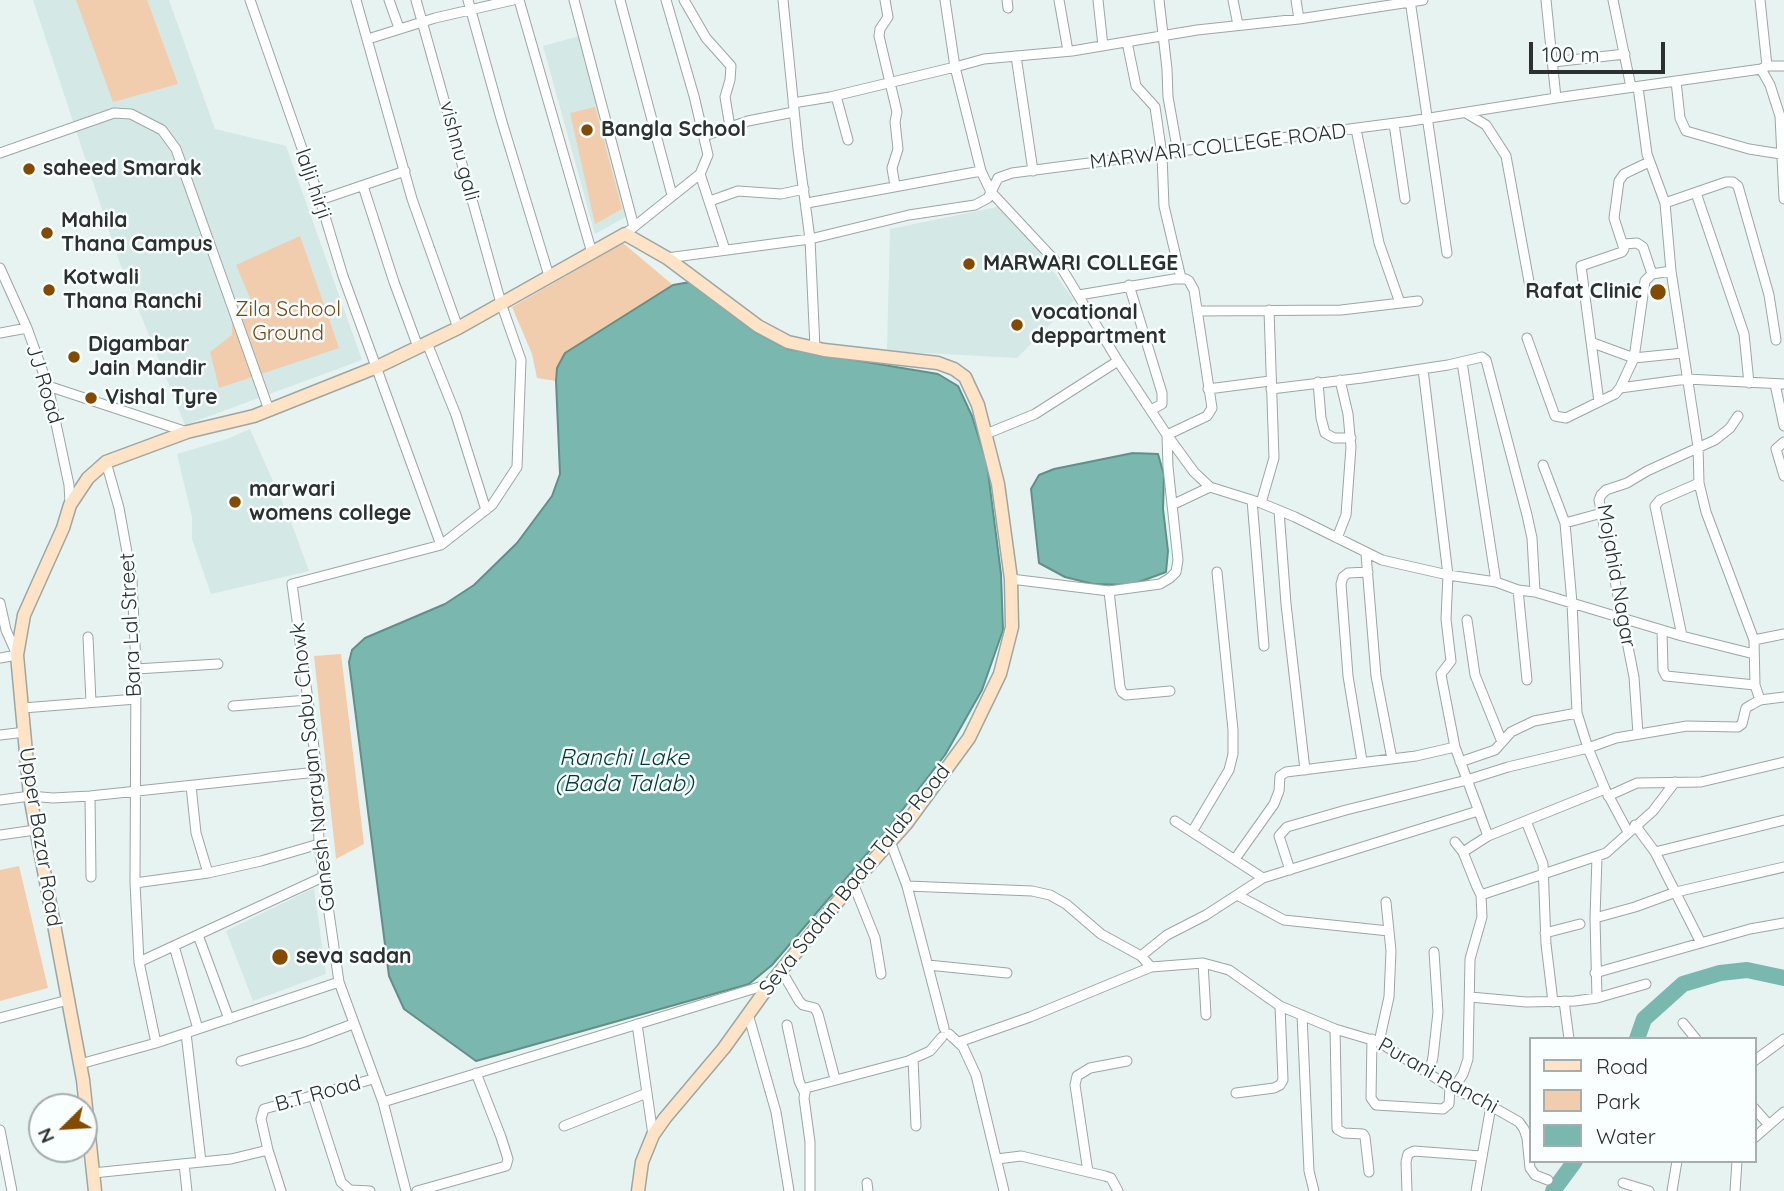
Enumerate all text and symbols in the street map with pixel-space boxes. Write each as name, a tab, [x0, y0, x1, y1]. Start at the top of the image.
scale bar	[1532, 28, 1668, 72]
text: 100 m	[1542, 41, 1600, 67]
street label: vishnu gali	[434, 98, 484, 204]
place label: Bangla School	[601, 117, 746, 143]
street label: MARWARI COLLEGE ROAD	[1088, 119, 1348, 175]
marker: Bangla School	[579, 122, 595, 138]
street label: lalji hirji	[289, 146, 337, 222]
place label: saheed Smarak	[43, 156, 202, 182]
marker: saheed Smarak	[21, 161, 37, 177]
place label: Mahila Thana Campus	[61, 208, 213, 258]
marker: Mahila Thana Campus	[39, 225, 55, 241]
place label: MARWARI COLLEGE	[983, 251, 1178, 277]
marker: MARWARI COLLEGE	[961, 256, 977, 272]
place label: Kotwali Thana Ranchi	[63, 265, 202, 315]
place label: Rafat Clinic	[1525, 279, 1642, 305]
marker: Kotwali Thana Ranchi	[41, 282, 57, 298]
marker: Rafat Clinic	[1648, 282, 1668, 302]
park label: Zila School Ground	[235, 297, 341, 347]
place label: vocational deppartment	[1031, 300, 1167, 350]
marker: vocational deppartment	[1009, 317, 1025, 333]
place label: Digambar Jain Mandir	[88, 332, 206, 382]
street label: JJ Road	[20, 341, 68, 427]
marker: Digambar Jain Mandir	[66, 349, 82, 365]
place label: Vishal Tyre	[105, 385, 218, 411]
marker: Vishal Tyre	[83, 390, 99, 406]
place label: marwari womens college	[249, 477, 411, 527]
marker: marwari womens college	[227, 494, 243, 510]
street label: Mojahid Nagar	[1591, 502, 1641, 650]
street label: Bara Lal Street	[115, 552, 147, 698]
street label: Ganesh Narayan Sabu Chowk	[285, 621, 341, 913]
water label: Ranchi Lake (Bada Talab)	[555, 744, 693, 798]
street label: Upper Bazar Road	[13, 746, 67, 928]
street label: Seva Sadan Bada Talab Road	[754, 759, 956, 1001]
place label: seva sadan	[296, 944, 412, 970]
marker: seva sadan	[270, 947, 290, 967]
street label: Purani Ranchi	[1373, 1033, 1503, 1119]
legend	[1528, 1037, 1756, 1163]
text: Road	[1596, 1053, 1648, 1079]
street label: B.T Road	[272, 1070, 364, 1118]
text: Park	[1596, 1088, 1640, 1114]
north arrow	[28, 1093, 98, 1163]
text: Water	[1596, 1123, 1656, 1149]
text: N	[32, 1124, 59, 1147]

